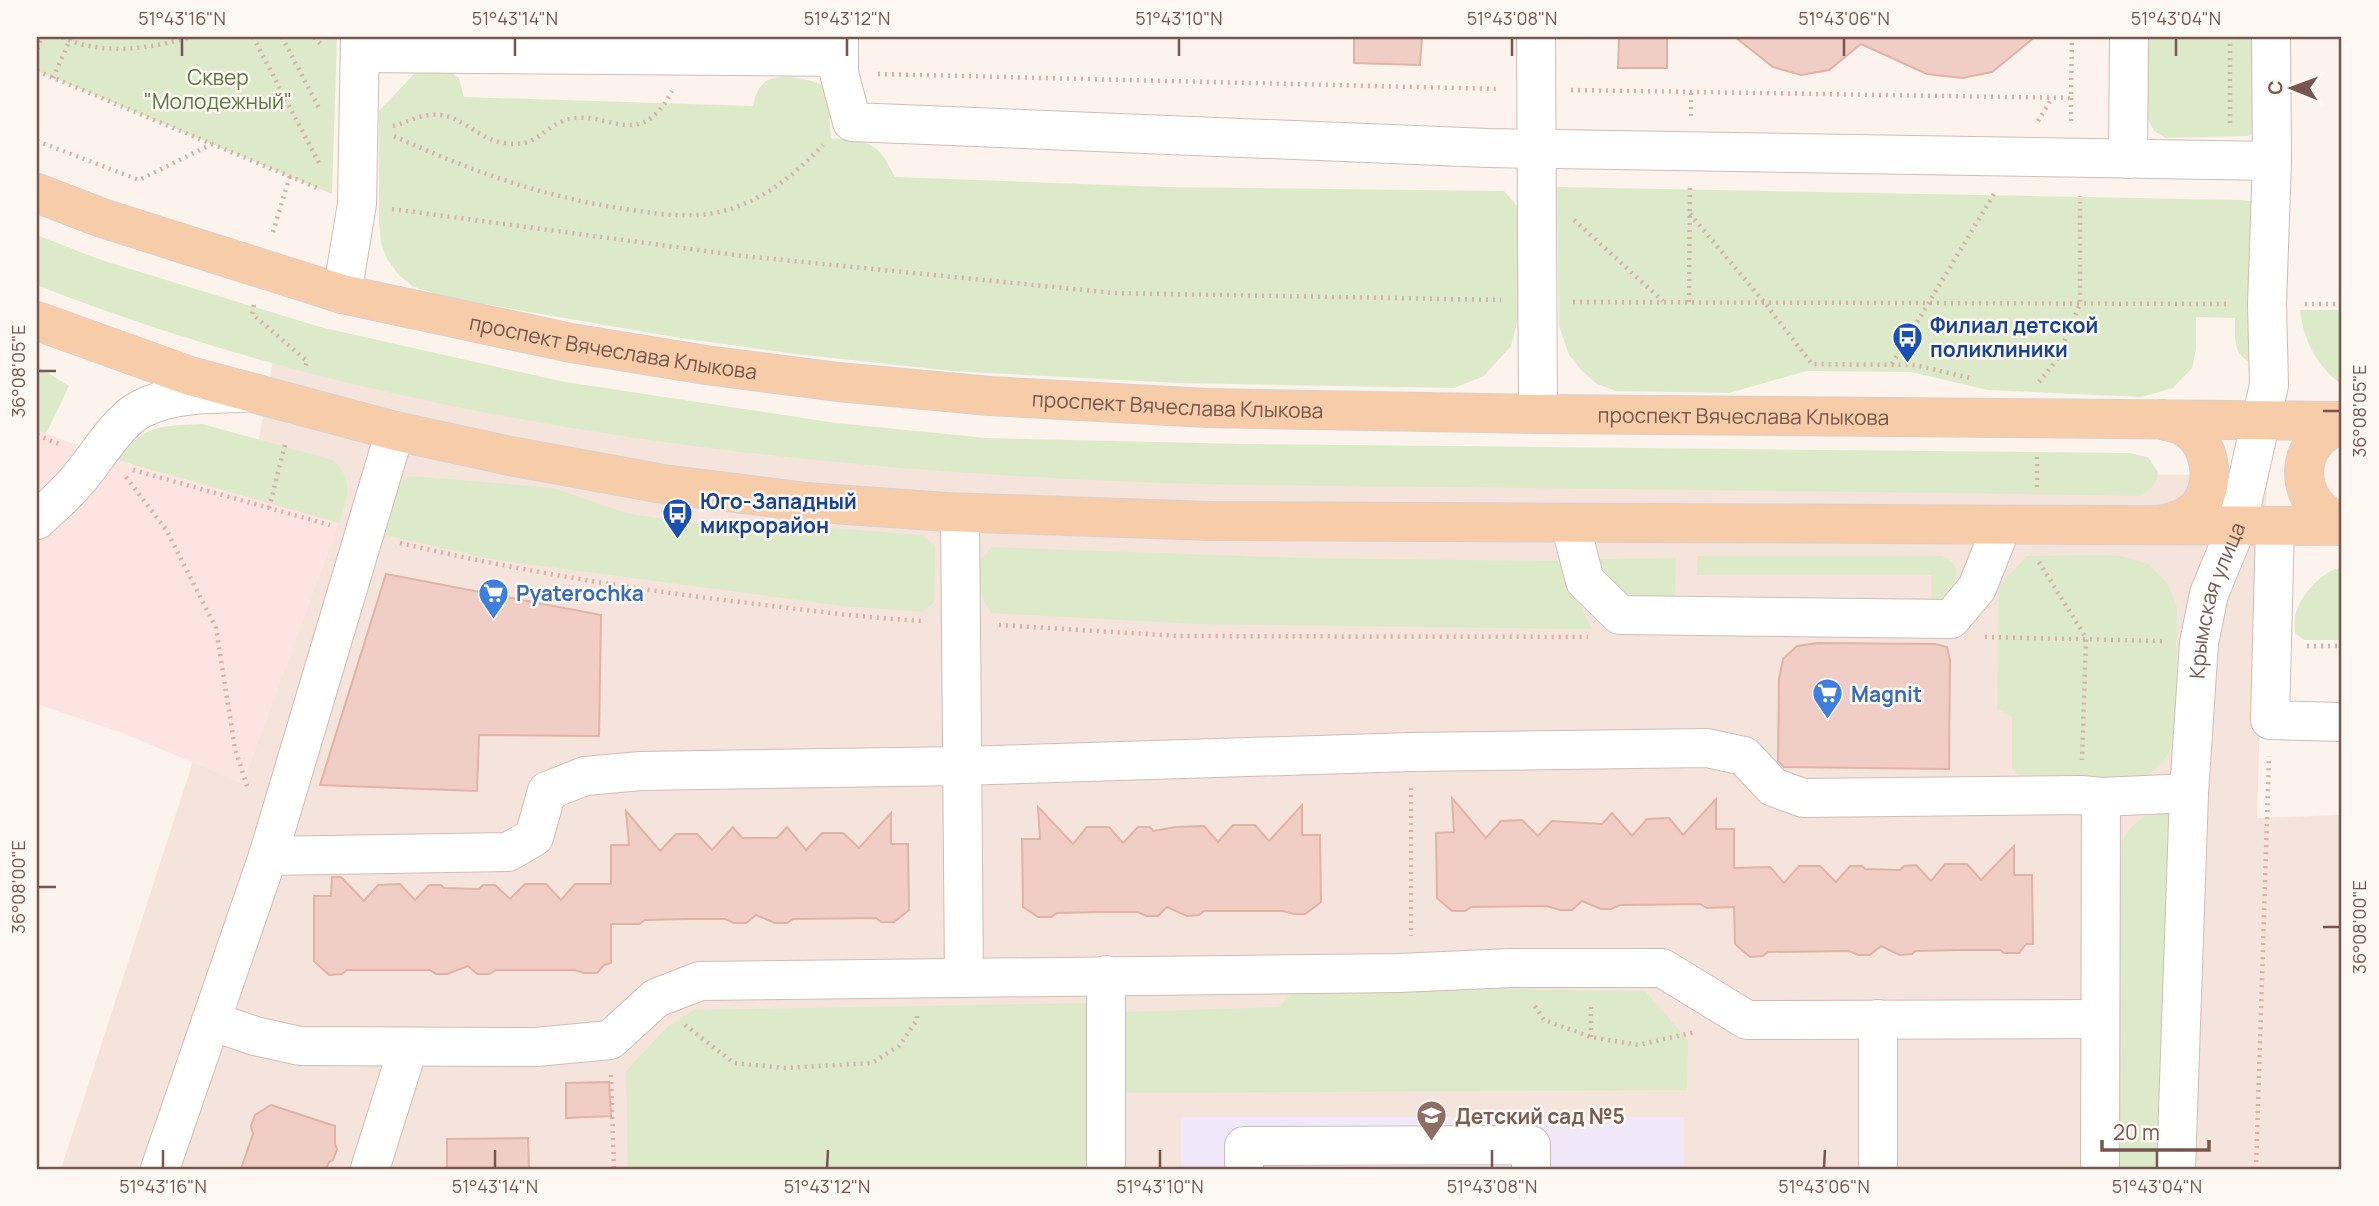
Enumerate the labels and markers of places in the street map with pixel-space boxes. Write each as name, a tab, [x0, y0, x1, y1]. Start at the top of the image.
place label: Филиал детской поликлиники	[1930, 311, 2098, 363]
bus stop icon: Филиал детской поликлиники	[1890, 320, 1924, 364]
place label: Юго-Западный микрорайон	[700, 487, 857, 539]
bus stop icon: Юго-Западный микрорайон	[660, 496, 694, 540]
supermarket icon: Pyaterochka	[476, 576, 510, 620]
place label: Pyaterochka	[516, 579, 644, 607]
supermarket icon: Magnit	[1811, 677, 1845, 721]
place label: Magnit	[1851, 680, 1922, 708]
school or university icon: Детский сад №5	[1415, 1099, 1449, 1143]
place label: Детский сад №5	[1455, 1102, 1625, 1130]

